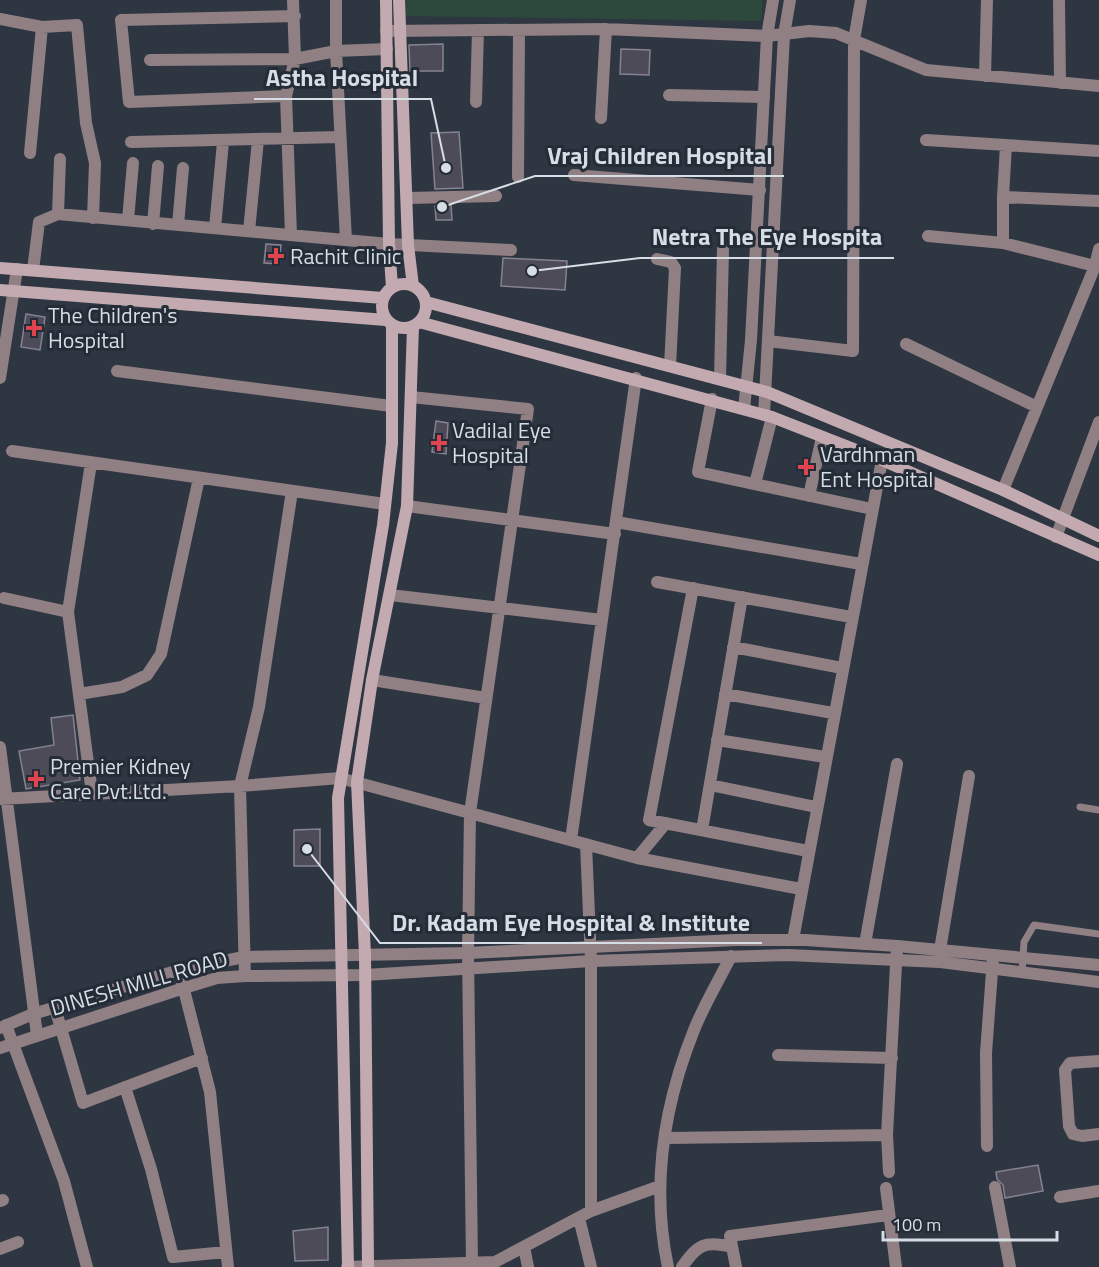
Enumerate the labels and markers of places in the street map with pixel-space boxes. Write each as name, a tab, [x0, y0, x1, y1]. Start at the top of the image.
callout: Astha Hospital	[254, 57, 431, 99]
callout: Vraj Children Hospital	[535, 134, 784, 176]
callout: Netra The Eye Hospita	[640, 216, 894, 258]
place label: Rachit Clinic	[290, 239, 401, 273]
marker: Rachit Clinic	[267, 247, 285, 265]
place label: The Children's Hospital	[48, 298, 177, 357]
marker: The Children's Hospital	[25, 319, 43, 337]
place label: Vadilal Eye Hospital	[452, 413, 551, 472]
marker: Vadilal Eye Hospital	[430, 434, 448, 452]
place label: Vardhman Ent Hospital	[820, 437, 933, 496]
marker: Vardhman Ent Hospital	[797, 458, 815, 476]
place label: Premier Kidney Care Pvt.Ltd.	[50, 749, 191, 808]
marker: Premier Kidney Care Pvt.Ltd.	[27, 770, 45, 788]
callout: Dr. Kadam Eye Hospital & Institute	[380, 901, 762, 943]

